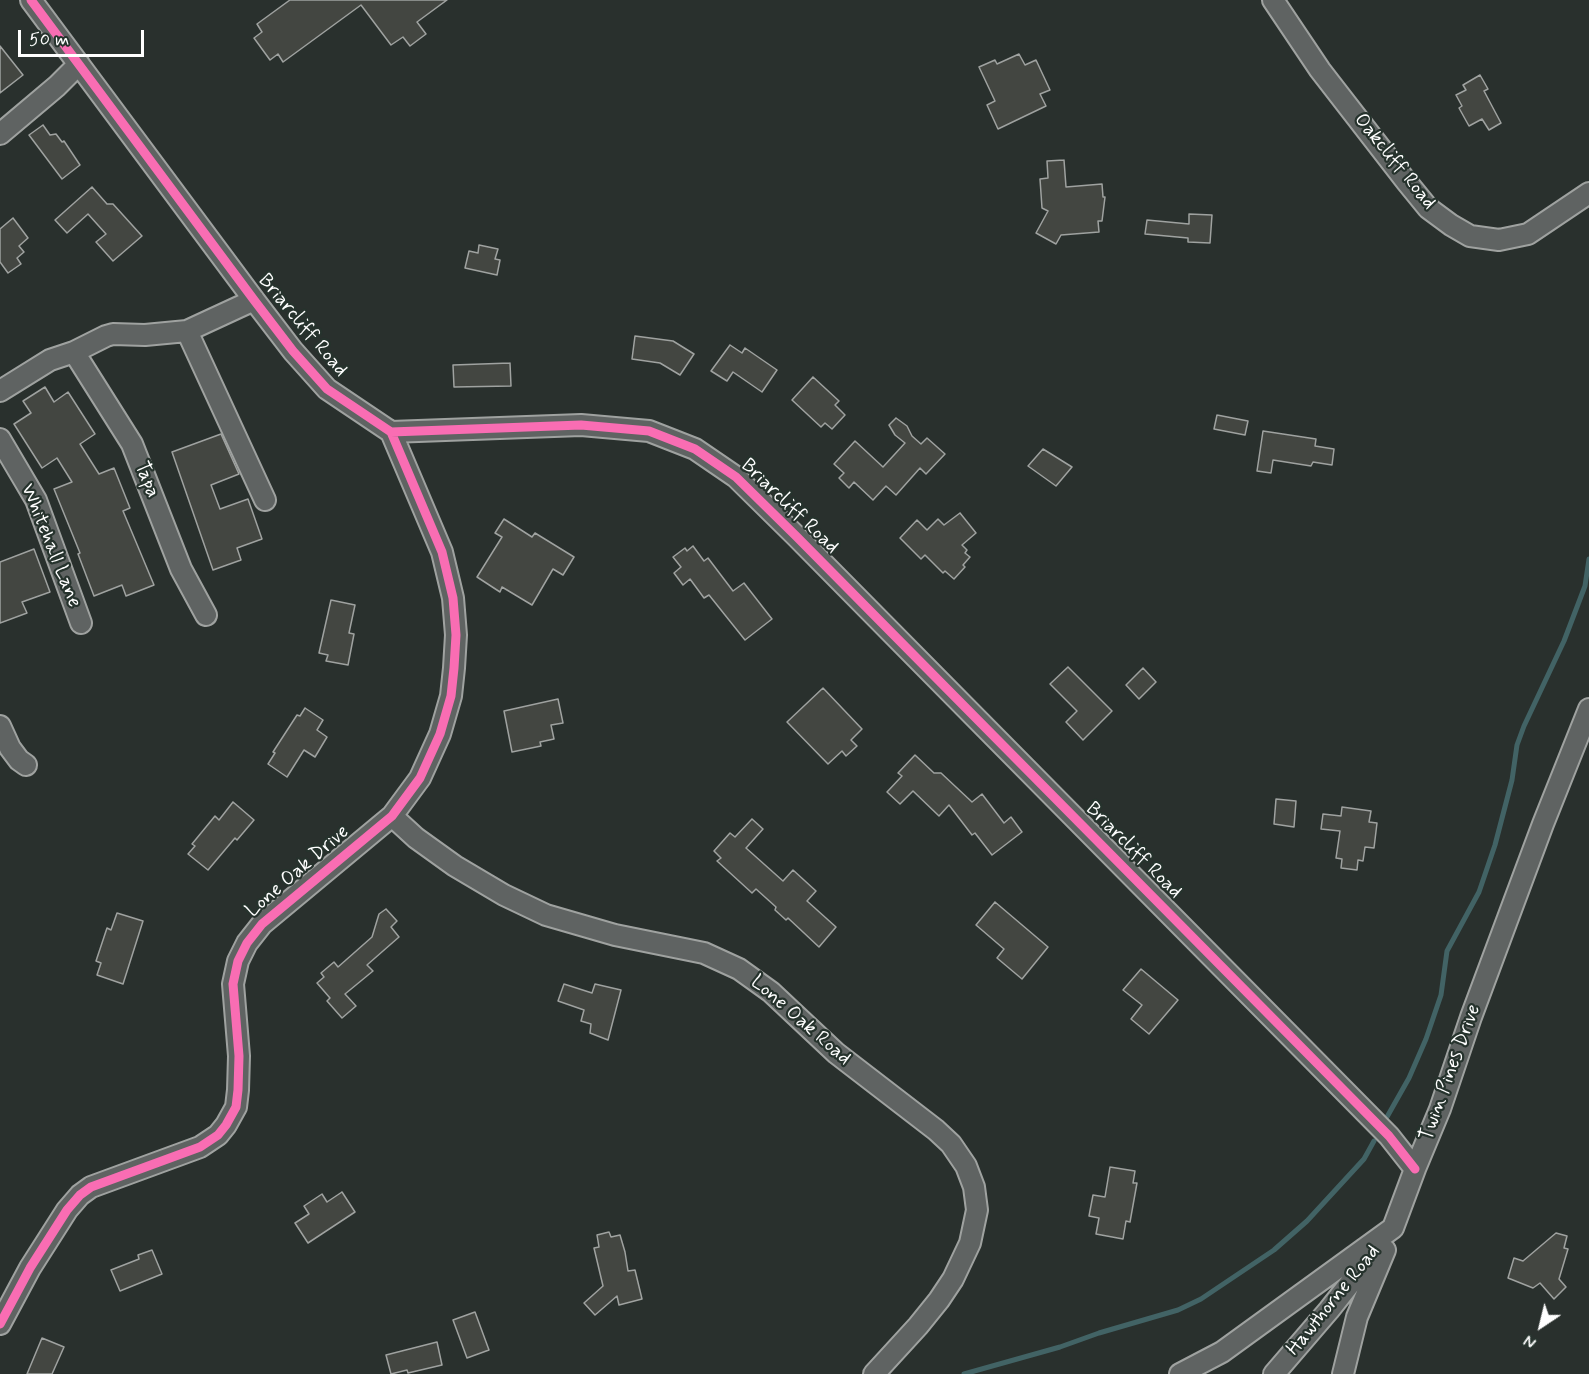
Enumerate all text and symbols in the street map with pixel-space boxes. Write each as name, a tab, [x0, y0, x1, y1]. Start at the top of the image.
scale bar	[21, 18, 147, 56]
text: 50 m	[29, 28, 69, 52]
street label: Oakcliff Road	[1348, 109, 1440, 215]
street label: Briarcliff Road	[252, 270, 352, 382]
street label: Briarcliff Road	[735, 454, 843, 560]
street label: Tapa	[128, 459, 164, 501]
street label: Whitehall Lane	[14, 481, 86, 611]
street label: Briarcliff Road	[1080, 798, 1186, 904]
street label: Lone Oak Drive	[241, 821, 355, 923]
street label: Lone Oak Road	[745, 971, 855, 1071]
street label: Twin Pines Drive	[1415, 1001, 1487, 1145]
street label: Hawthorne Road	[1282, 1241, 1386, 1361]
north arrow	[1511, 1296, 1571, 1356]
text: N	[1520, 1329, 1541, 1353]

